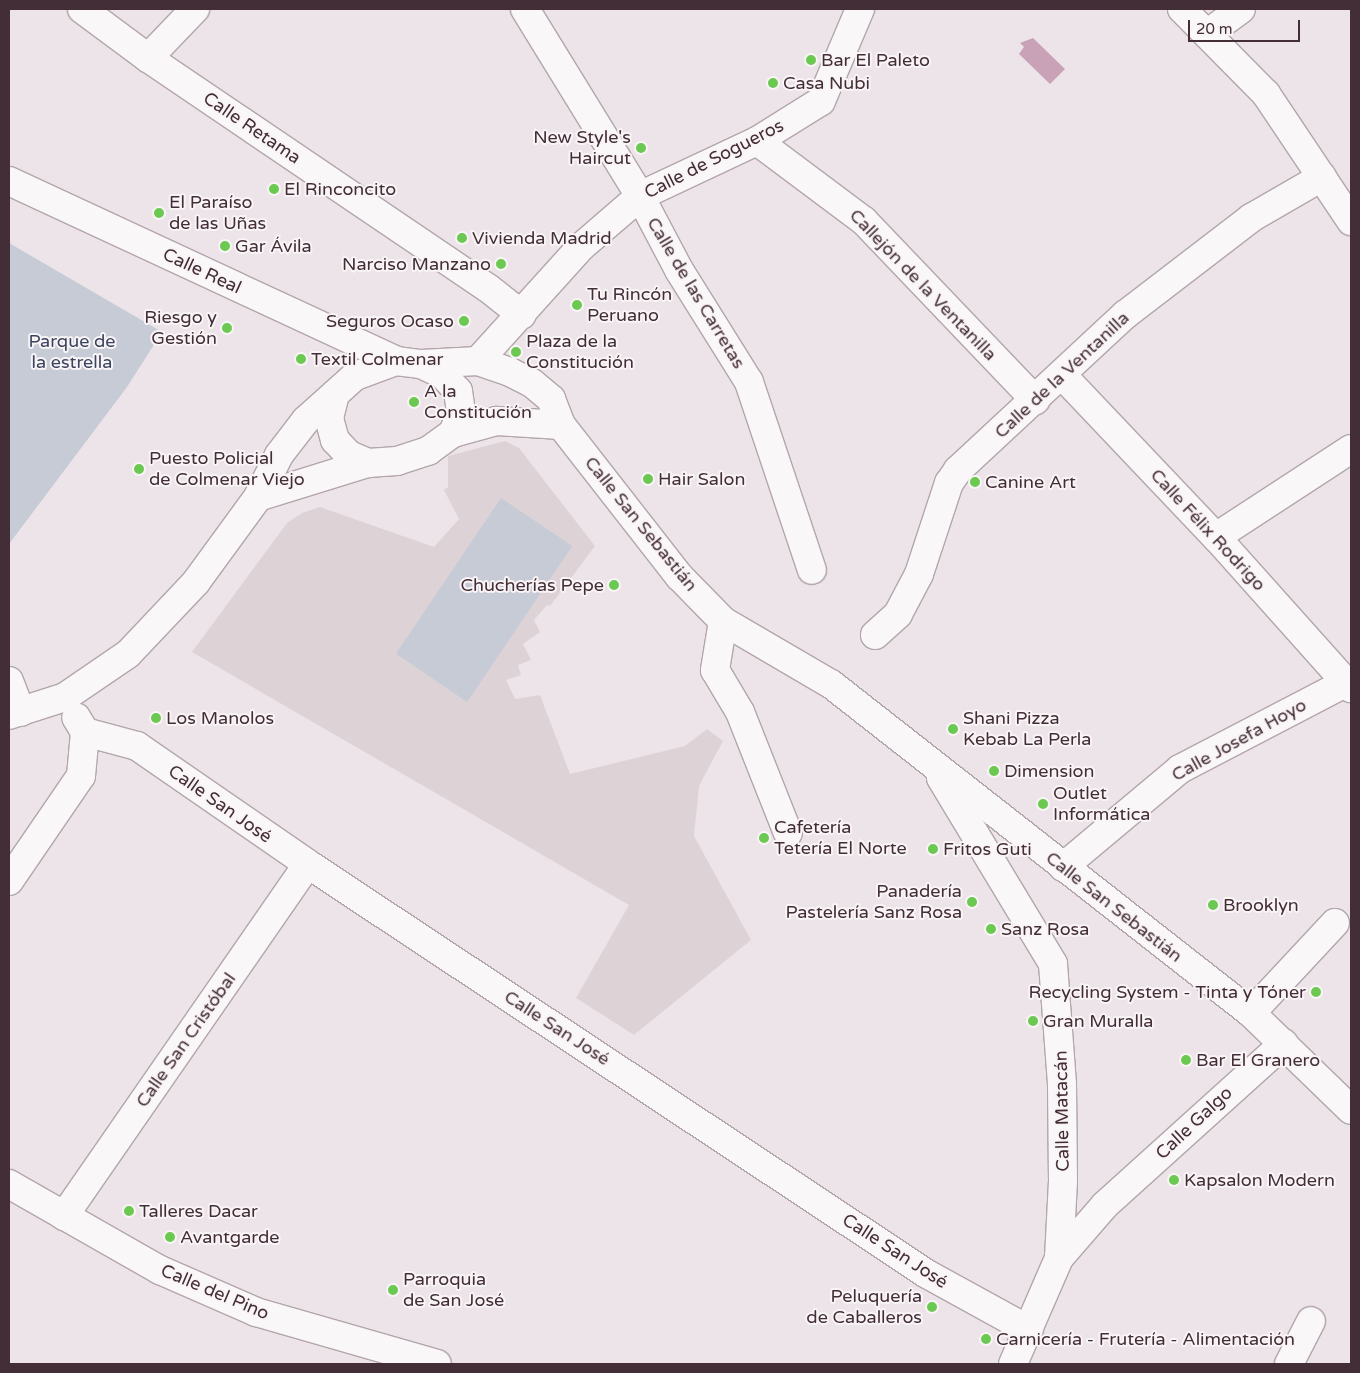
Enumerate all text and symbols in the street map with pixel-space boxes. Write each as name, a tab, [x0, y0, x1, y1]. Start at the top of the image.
scale bar	[1190, 10, 1302, 42]
text: 20 m	[1196, 20, 1233, 38]
place label: Bar El Paleto	[821, 49, 930, 71]
marker: Bar El Paleto	[805, 54, 817, 66]
place label: Casa Nubi	[783, 72, 870, 94]
marker: Casa Nubi	[767, 77, 779, 89]
street label: Calle Retama	[199, 87, 305, 169]
street label: Calle de Sogueros	[641, 115, 787, 203]
place label: New Style's Haircut	[533, 127, 631, 170]
marker: New Style's Haircut	[635, 142, 647, 154]
place label: El Rinconcito	[284, 178, 396, 200]
marker: El Rinconcito	[268, 183, 280, 195]
place label: El Paraíso de las Uñas	[169, 192, 266, 234]
street label: Callejón de la Ventanilla	[845, 205, 1001, 365]
marker: El Paraíso de las Uñas	[153, 207, 165, 219]
street label: Calle de las Carretas	[642, 213, 750, 373]
place label: Vivienda Madrid	[472, 227, 612, 249]
marker: Vivienda Madrid	[456, 232, 468, 244]
place label: Gar Ávila	[235, 235, 312, 257]
marker: Gar Ávila	[219, 240, 231, 252]
street label: Calle Real	[159, 243, 245, 299]
place label: Narciso Manzano	[342, 253, 491, 275]
marker: Narciso Manzano	[495, 258, 507, 270]
place label: Tu Rincón Peruano	[587, 284, 672, 326]
marker: Tu Rincón Peruano	[571, 299, 583, 311]
place label: Riesgo y Gestión	[144, 307, 217, 350]
street label: Calle de la Ventanilla	[990, 307, 1134, 443]
place label: Seguros Ocaso	[326, 310, 454, 332]
marker: Seguros Ocaso	[458, 315, 470, 327]
marker: Riesgo y Gestión	[221, 322, 233, 334]
park label: Parque de la estrella	[28, 331, 116, 374]
place label: Plaza de la Constitución	[526, 331, 634, 374]
marker: Plaza de la Constitución	[510, 346, 522, 358]
place label: Textil Colmenar	[311, 348, 443, 370]
marker: Textil Colmenar	[295, 353, 307, 365]
place label: A la Constitución	[424, 381, 532, 424]
marker: A la Constitución	[408, 396, 420, 408]
place label: Puesto Policial de Colmenar Viejo	[149, 448, 305, 490]
street label: Calle San Sebastián	[580, 452, 702, 596]
marker: Puesto Policial de Colmenar Viejo	[133, 463, 145, 475]
street label: Calle Félix Rodrigo	[1146, 464, 1270, 596]
place label: Hair Salon	[658, 468, 745, 490]
place label: Canine Art	[985, 471, 1076, 493]
marker: Hair Salon	[642, 473, 654, 485]
marker: Canine Art	[969, 476, 981, 488]
place label: Chucherías Pepe	[461, 574, 604, 596]
marker: Chucherías Pepe	[608, 579, 620, 591]
street label: Calle Josefa Hoyo	[1168, 694, 1310, 786]
place label: Los Manolos	[166, 707, 274, 729]
place label: Shani Pizza Kebab La Perla	[963, 708, 1091, 751]
marker: Los Manolos	[150, 712, 162, 724]
marker: Shani Pizza Kebab La Perla	[947, 723, 959, 735]
street label: Calle San José	[164, 760, 276, 848]
place label: Dimension	[1004, 760, 1095, 782]
marker: Dimension	[988, 765, 1000, 777]
place label: Outlet Informática	[1053, 783, 1150, 826]
marker: Outlet Informática	[1037, 798, 1049, 810]
place label: Cafetería Tetería El Norte	[774, 817, 907, 860]
marker: Cafetería Tetería El Norte	[758, 832, 770, 844]
place label: Fritos Guti	[943, 838, 1032, 860]
marker: Fritos Guti	[927, 843, 939, 855]
street label: Calle San Sebastián	[1042, 847, 1186, 967]
place label: Panadería Pastelería Sanz Rosa	[786, 881, 962, 924]
place label: Brooklyn	[1223, 894, 1299, 916]
marker: Panadería Pastelería Sanz Rosa	[966, 896, 978, 908]
marker: Brooklyn	[1207, 899, 1219, 911]
place label: Sanz Rosa	[1001, 918, 1089, 940]
marker: Sanz Rosa	[985, 923, 997, 935]
street label: Calle San Cristóbal	[131, 969, 241, 1111]
place label: Recycling System - Tinta y Tóner	[1029, 981, 1306, 1003]
street label: Calle San José	[500, 986, 614, 1070]
marker: Recycling System - Tinta y Tóner	[1310, 986, 1322, 998]
place label: Gran Muralla	[1043, 1010, 1153, 1032]
marker: Gran Muralla	[1027, 1015, 1039, 1027]
place label: Bar El Granero	[1196, 1049, 1320, 1071]
street label: Calle Matacán	[1050, 1050, 1074, 1172]
marker: Bar El Granero	[1180, 1054, 1192, 1066]
street label: Calle Galgo	[1151, 1082, 1237, 1164]
place label: Kapsalon Modern	[1184, 1169, 1335, 1191]
marker: Kapsalon Modern	[1168, 1174, 1180, 1186]
place label: Talleres Dacar	[139, 1200, 258, 1222]
marker: Talleres Dacar	[123, 1205, 135, 1217]
street label: Calle San José	[838, 1209, 952, 1293]
place label: Avantgarde	[180, 1226, 279, 1248]
marker: Avantgarde	[164, 1231, 176, 1243]
street label: Calle del Pino	[158, 1259, 272, 1325]
place label: Parroquia de San José	[403, 1269, 504, 1312]
marker: Parroquia de San José	[387, 1284, 399, 1296]
place label: Peluquería de Caballeros	[806, 1286, 922, 1328]
marker: Peluquería de Caballeros	[926, 1301, 938, 1313]
place label: Carnicería - Frutería - Alimentación	[996, 1328, 1295, 1350]
marker: Carnicería - Frutería - Alimentación	[980, 1333, 992, 1345]

